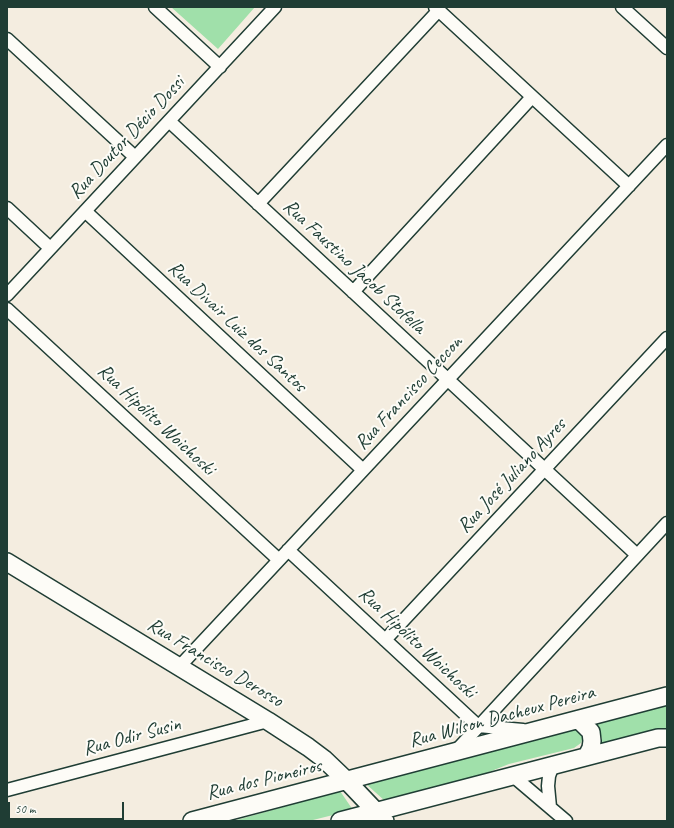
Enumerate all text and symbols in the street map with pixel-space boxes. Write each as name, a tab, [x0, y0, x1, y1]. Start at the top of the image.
street label: Rua Doutor Décio Dossi	[64, 72, 190, 204]
street label: Rua Faustino Jacob Stofella	[278, 195, 430, 339]
street label: Rua Divair Luiz dos Santos	[163, 257, 311, 397]
street label: Rua Francisco Ceccon	[350, 331, 468, 455]
street label: Rua Hipólito Woichoski	[92, 359, 220, 481]
street label: Rua José Juliano Ayres	[453, 414, 571, 538]
street label: Rua Hipólito Woichoski	[353, 582, 481, 704]
street label: Rua Francisco Derosso	[143, 613, 287, 713]
street label: Rua Wilson Dacheux Pereira	[407, 681, 597, 753]
street label: Rua Odir Susin	[80, 712, 184, 762]
street label: Rua dos Pioneiros	[204, 754, 324, 806]
scale bar	[10, 794, 126, 820]
text: 50 m	[15, 801, 35, 817]

